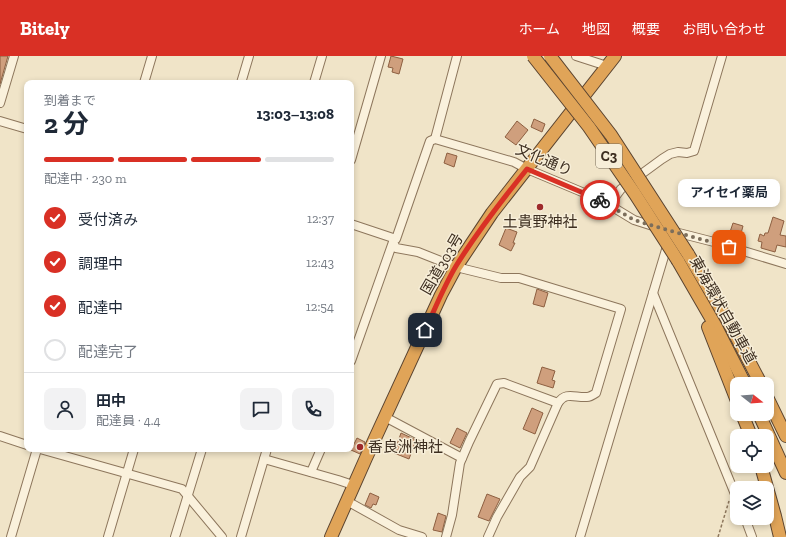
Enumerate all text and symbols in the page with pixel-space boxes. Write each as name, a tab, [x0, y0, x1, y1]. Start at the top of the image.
text: Bitely	[20, 17, 69, 40]
text: ホーム	[518, 21, 560, 38]
text: 地図	[582, 21, 610, 38]
text: 概要	[632, 21, 660, 38]
text: お問い合わせ	[682, 21, 766, 38]
text: 到着まで	[44, 93, 96, 108]
text: 13:03–13:08	[257, 105, 334, 123]
text: 2 分	[44, 108, 89, 140]
street label: 文化通り	[513, 140, 575, 180]
road number: C3	[596, 144, 622, 168]
text: 配達中 · 230 m	[44, 171, 126, 186]
callout: アイセイ薬局	[678, 179, 780, 207]
courier	[580, 180, 620, 220]
text: アイセイ薬局	[690, 185, 768, 200]
icon: bike	[589, 189, 611, 211]
marker: 土貴野神社	[535, 202, 545, 212]
icon: check	[44, 207, 66, 229]
text: 受付済み	[78, 211, 138, 229]
text: 12:37	[307, 211, 334, 226]
place label: 土貴野神社	[502, 213, 578, 231]
street label: 国道303号	[417, 230, 467, 298]
pin	[712, 230, 746, 264]
icon: bag	[718, 236, 740, 258]
icon: check	[44, 251, 66, 273]
street label: 東海環状自動車道	[686, 253, 760, 367]
text: 調理中	[78, 255, 123, 273]
text: 12:43	[306, 255, 334, 270]
icon: check	[44, 295, 66, 317]
text: 配達中	[78, 299, 123, 317]
text: 12:54	[306, 299, 334, 314]
pin	[408, 313, 442, 347]
icon: home	[414, 319, 436, 341]
text: 配達完了	[78, 343, 138, 361]
north arrow	[730, 377, 774, 421]
map controls	[730, 377, 774, 525]
button: person	[44, 388, 86, 430]
button: chat	[240, 388, 282, 430]
button: phone	[292, 388, 334, 430]
text: 田中	[96, 392, 126, 410]
text: 配達員 · 4.4	[96, 413, 161, 428]
button: locate	[730, 429, 774, 473]
place label: 香良洲神社	[368, 438, 443, 456]
marker: 香良洲神社	[355, 442, 365, 452]
button: layers	[730, 481, 774, 525]

